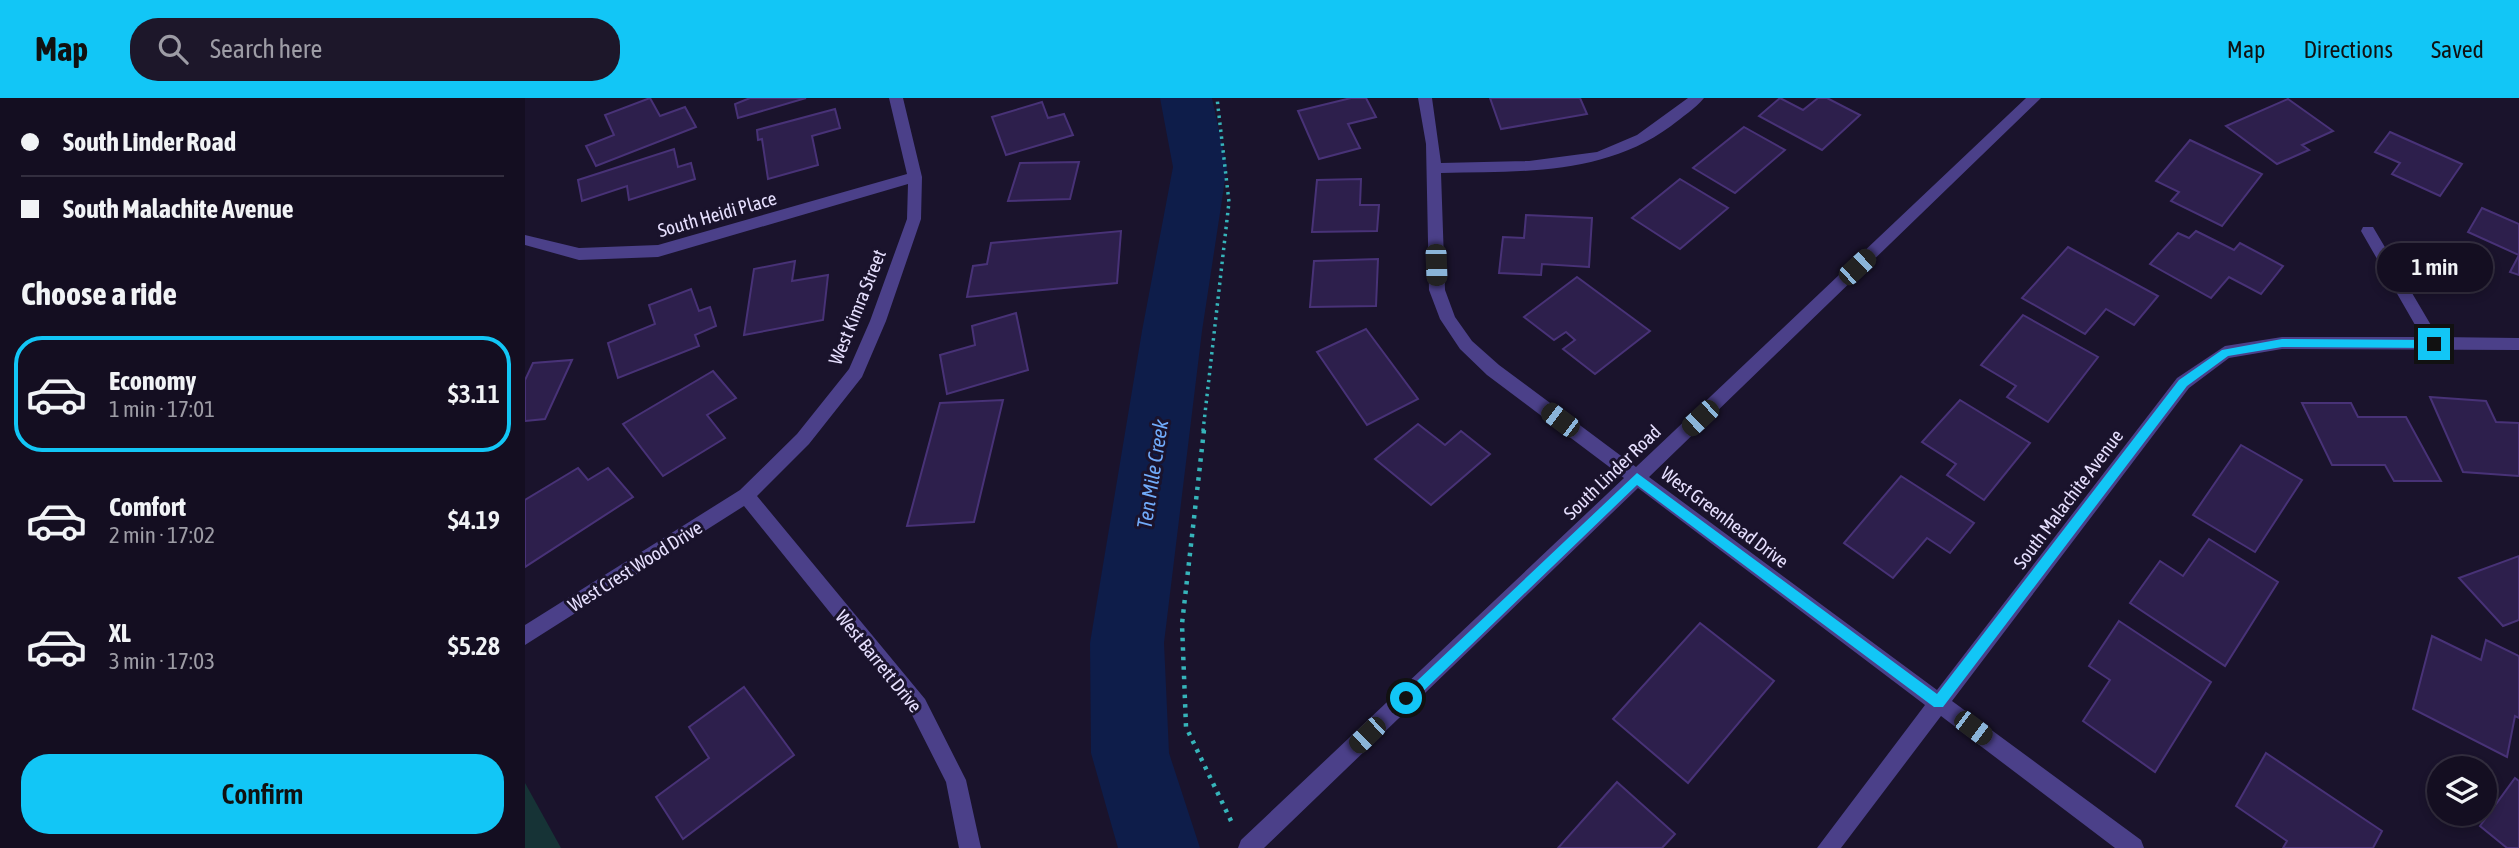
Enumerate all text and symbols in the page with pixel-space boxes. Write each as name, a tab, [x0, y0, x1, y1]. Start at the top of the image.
search box	[130, 18, 620, 81]
text: Map	[35, 30, 88, 68]
icon: search	[154, 30, 192, 68]
text: Search here	[210, 34, 322, 64]
text: Map	[2227, 36, 2265, 63]
text: Directions	[2303, 36, 2393, 63]
text: Saved	[2431, 36, 2484, 63]
text: South Linder Road	[63, 127, 236, 157]
street label: South Heidi Place	[655, 187, 779, 241]
text: South Malachite Avenue	[63, 194, 294, 224]
callout: 1 min	[2376, 243, 2492, 292]
car	[1425, 244, 1448, 286]
car	[1835, 245, 1880, 289]
street label: West Kimra Street	[824, 246, 890, 368]
text: 1 min	[2412, 254, 2458, 280]
text: Choose a ride	[21, 275, 177, 312]
route end	[2418, 328, 2450, 360]
icon: car	[25, 363, 88, 426]
text: Economy	[109, 366, 196, 396]
text: $3.11	[448, 379, 500, 409]
text: 1 min · 17:01	[109, 396, 215, 422]
car	[1678, 396, 1723, 440]
car	[1537, 399, 1584, 441]
water label: Ten Mile Creek	[1132, 417, 1173, 530]
street label: South Linder Road	[1559, 420, 1665, 524]
street label: South Malachite Avenue	[2009, 425, 2127, 573]
street label: West Greenhead Drive	[1657, 462, 1793, 572]
icon: car	[25, 489, 88, 552]
text: Comfort	[109, 492, 186, 522]
text: $4.19	[448, 505, 500, 535]
street label: West Crest Wood Drive	[564, 516, 706, 616]
text: 2 min · 17:02	[109, 522, 215, 548]
street label: West Barrett Drive	[831, 606, 927, 716]
icon: car	[25, 615, 88, 678]
text: XL	[109, 618, 131, 648]
text: $5.28	[448, 631, 500, 661]
text: 3 min · 17:03	[109, 648, 215, 674]
route start	[1390, 682, 1422, 714]
car	[1950, 707, 1997, 749]
car	[1345, 713, 1390, 757]
button: Confirm	[21, 754, 504, 834]
map controls	[2427, 756, 2497, 826]
button: layers	[2427, 756, 2497, 826]

